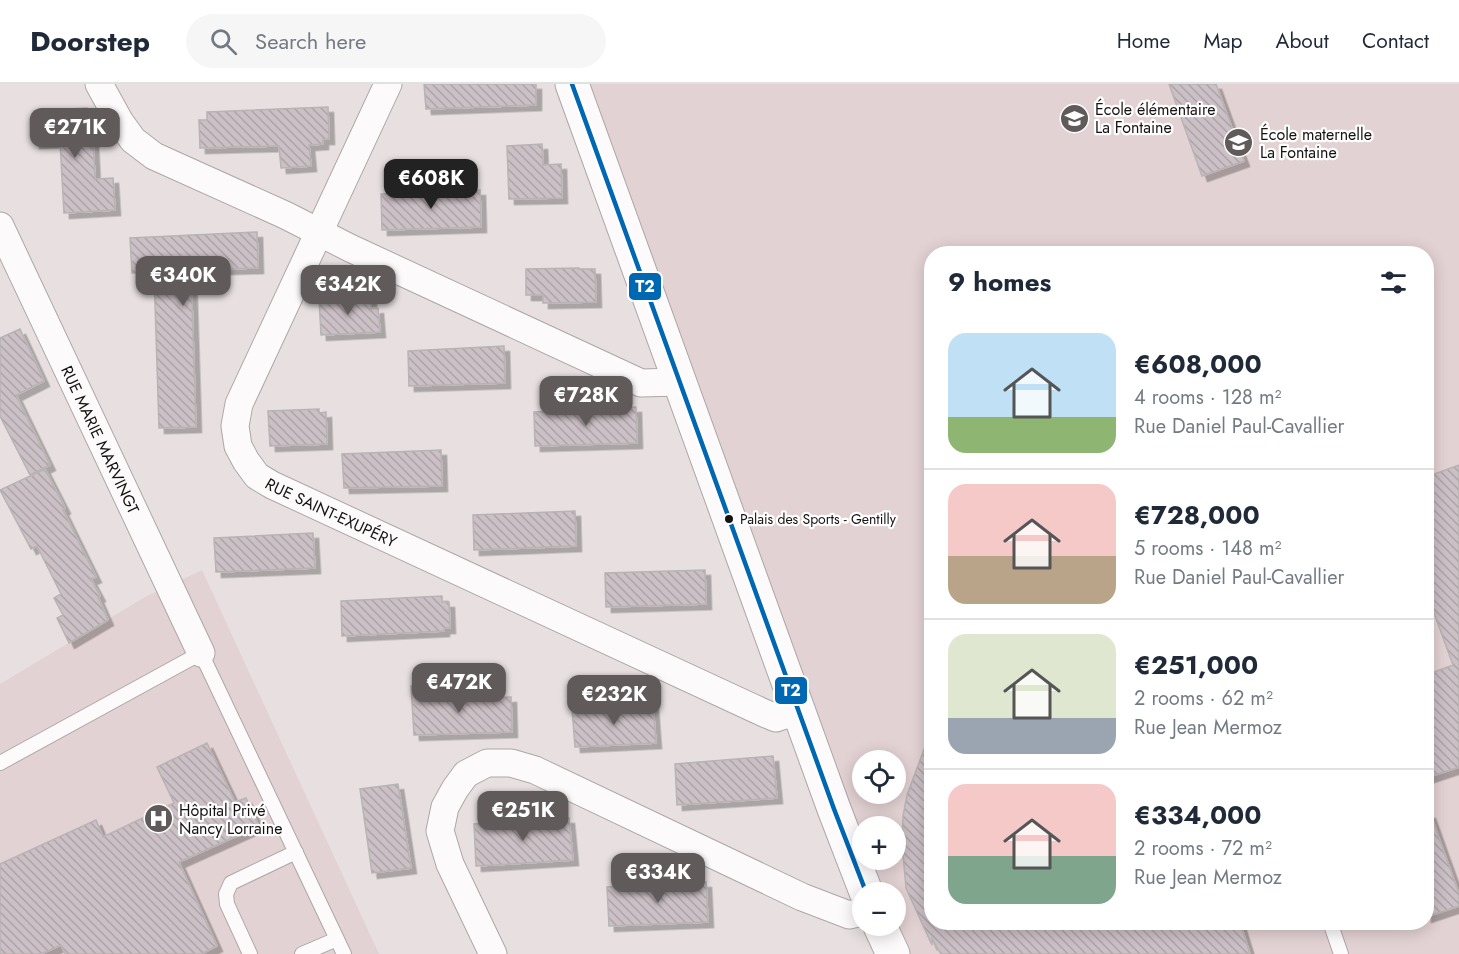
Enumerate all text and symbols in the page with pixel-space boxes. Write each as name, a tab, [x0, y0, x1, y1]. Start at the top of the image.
search box	[186, 14, 606, 68]
text: Doorstep	[30, 21, 150, 62]
icon: search	[207, 25, 240, 58]
text: Search here	[255, 25, 366, 57]
text: Home	[1117, 26, 1170, 56]
text: Map	[1203, 26, 1243, 56]
text: About	[1276, 26, 1329, 56]
text: Contact	[1362, 26, 1429, 56]
place label: École élémentaire La Fontaine	[1095, 98, 1215, 139]
school or university icon: École élémentaire La Fontaine	[1058, 102, 1090, 134]
pin: €271K	[33, 108, 117, 159]
text: €271K	[44, 113, 106, 142]
place label: École maternelle La Fontaine	[1260, 123, 1372, 164]
school or university icon: École maternelle La Fontaine	[1223, 127, 1255, 159]
pin: €608K	[389, 159, 473, 210]
text: €608K	[398, 164, 464, 193]
pin: €340K	[141, 256, 225, 307]
text: €340K	[150, 261, 216, 290]
text: 9 homes	[948, 263, 1051, 301]
pin: €342K	[306, 265, 390, 316]
icon: filters	[1377, 266, 1410, 299]
text: €342K	[315, 270, 381, 299]
line badge: T2	[628, 272, 662, 301]
text: T2	[635, 275, 655, 298]
text: €608,000	[1134, 345, 1262, 383]
icon: home	[996, 357, 1068, 429]
street label: RUE MARIE MARVINGT	[56, 362, 146, 518]
pin: €728K	[544, 376, 628, 427]
text: €728K	[554, 381, 618, 410]
text: 4 rooms · 128 m²	[1134, 383, 1282, 412]
text: Rue Daniel Paul-Cavallier	[1134, 412, 1344, 441]
street label: RUE SAINT-EXUPÉRY	[261, 472, 401, 553]
text: €728,000	[1134, 496, 1260, 534]
icon: home	[996, 508, 1068, 580]
place label: Palais des Sports - Gentilly	[740, 509, 897, 529]
marker: Palais des Sports - Gentilly	[723, 513, 735, 525]
text: 5 rooms · 148 m²	[1134, 534, 1281, 563]
text: Rue Daniel Paul-Cavallier	[1134, 563, 1344, 592]
text: €251,000	[1134, 646, 1258, 684]
icon: home	[996, 658, 1068, 730]
pin: €472K	[417, 663, 501, 714]
text: €472K	[426, 668, 492, 697]
pin: €232K	[572, 675, 656, 726]
line badge: T2	[774, 676, 808, 705]
text: T2	[781, 679, 801, 702]
text: €232K	[581, 680, 647, 709]
text: 2 rooms · 62 m²	[1134, 684, 1273, 713]
text: Rue Jean Mermoz	[1134, 713, 1282, 742]
map controls	[852, 750, 906, 936]
button: locate	[852, 750, 906, 804]
pin: €251K	[481, 791, 565, 842]
text: €251K	[491, 796, 555, 825]
text: €334,000	[1134, 796, 1262, 834]
place label: Hôpital Privé Nancy Lorraine	[179, 799, 282, 840]
hospital icon: Hôpital Privé Nancy Lorraine	[142, 803, 174, 835]
icon: home	[996, 808, 1068, 880]
button: +	[852, 816, 906, 870]
text: 2 rooms · 72 m²	[1134, 834, 1272, 863]
pin: €334K	[616, 853, 700, 904]
text: €334K	[625, 858, 691, 887]
text: Rue Jean Mermoz	[1134, 863, 1282, 892]
button: −	[852, 882, 906, 936]

